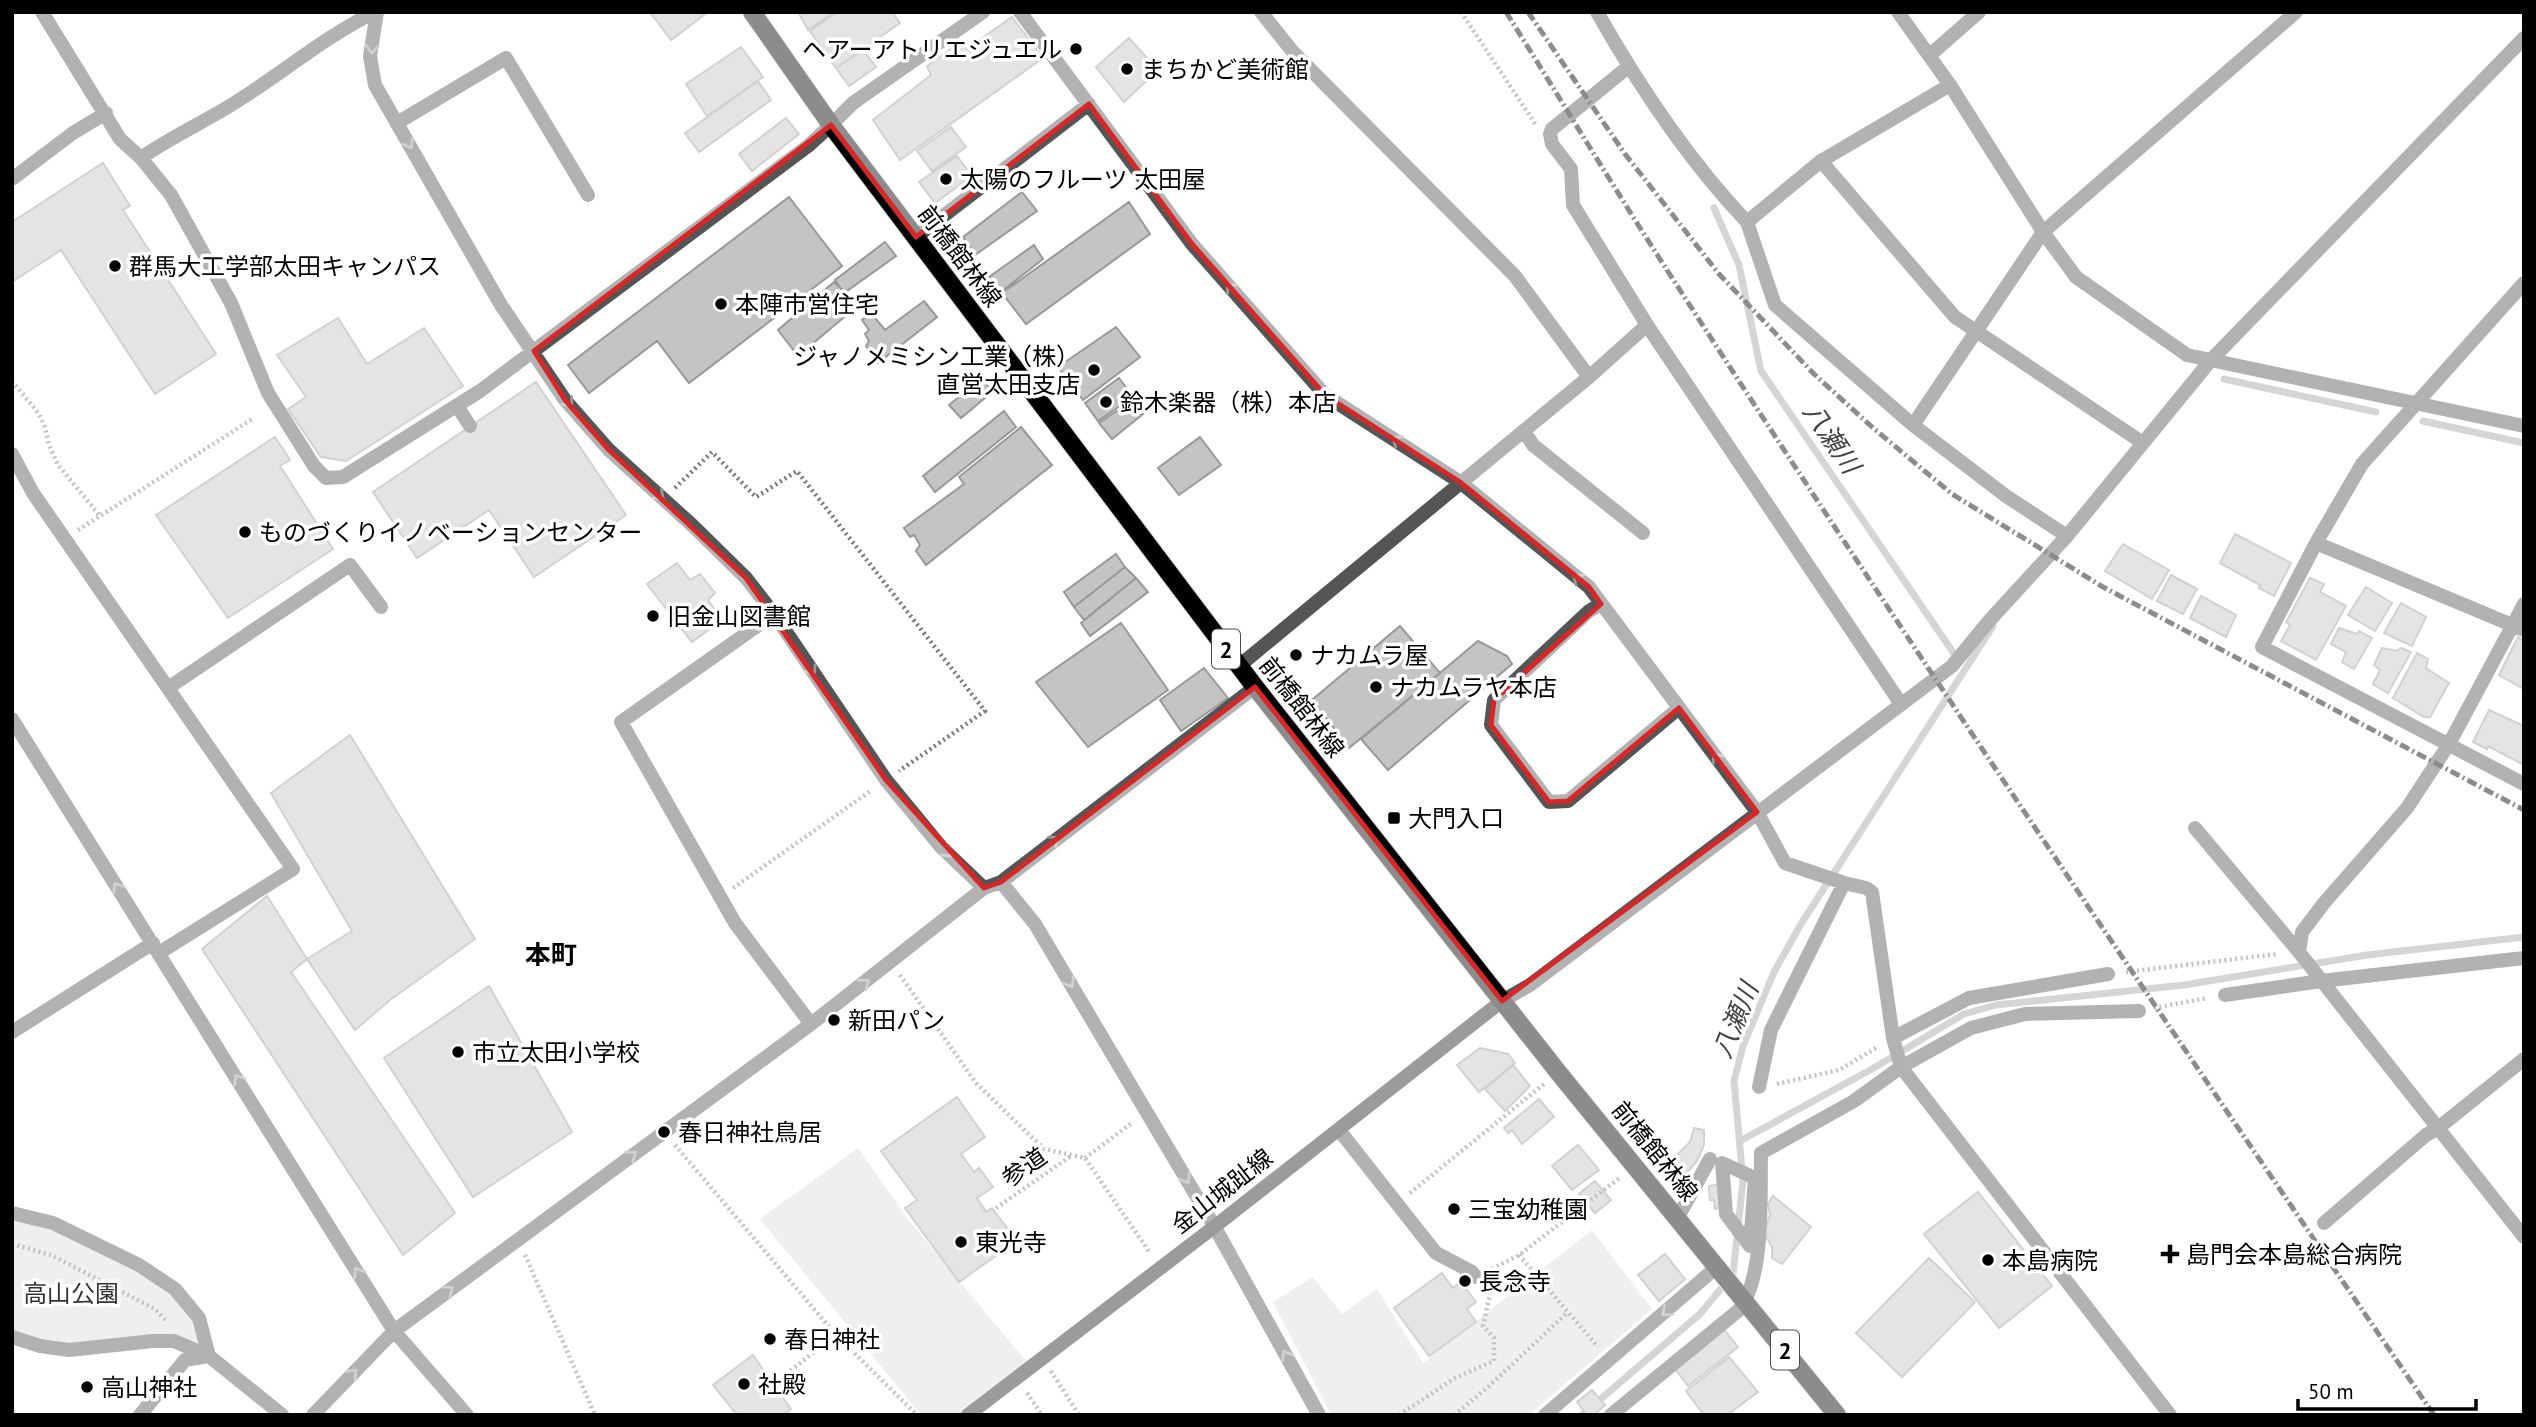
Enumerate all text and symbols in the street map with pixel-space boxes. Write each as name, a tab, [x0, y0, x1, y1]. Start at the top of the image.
place label: ヘアーアトリエジュエル	[802, 34, 1062, 65]
marker: ヘアーアトリエジュエル	[1068, 41, 1084, 57]
one-way arrow	[365, 44, 380, 55]
place label: まちかど美術館	[1141, 54, 1309, 85]
marker: まちかど美術館	[1119, 61, 1135, 77]
one-way arrow	[401, 137, 414, 149]
place label: 太陽のフルーツ 太田屋	[960, 164, 1206, 195]
marker: 太陽のフルーツ 太田屋	[938, 171, 954, 187]
street label: 前橋館林線	[912, 199, 1008, 313]
place label: 群馬大工学部太田キャンパス	[129, 251, 441, 282]
marker: 群馬大工学部太田キャンパス	[107, 258, 123, 274]
one-way arrow	[1226, 283, 1238, 296]
place label: 本陣市営住宅	[735, 289, 879, 320]
marker: 本陣市営住宅	[713, 296, 729, 312]
place label: ジャノメミシン工業（株） 直営太田支店	[793, 341, 1080, 400]
marker: ジャノメミシン工業（株） 直営太田支店	[1086, 362, 1102, 378]
place label: 鈴木楽器（株）本店	[1120, 387, 1336, 418]
marker: 鈴木楽器（株）本店	[1098, 394, 1114, 410]
one-way arrow	[560, 395, 573, 407]
water label: 八瀬川	[1797, 396, 1869, 482]
one-way arrow	[1391, 436, 1404, 449]
one-way arrow	[652, 488, 665, 500]
place label: ものづくりイノベーションセンター	[259, 517, 643, 548]
marker: ものづくりイノベーションセンター	[237, 524, 253, 540]
one-way arrow	[1573, 573, 1585, 586]
place label: 旧金山図書館	[667, 601, 811, 632]
marker: 旧金山図書館	[645, 608, 661, 624]
road number: 2	[1212, 629, 1240, 668]
place label: ナカムラ屋	[1310, 640, 1429, 671]
marker: ナカムラ屋	[1288, 647, 1304, 663]
street label: 前橋館林線	[1253, 650, 1351, 764]
one-way arrow	[804, 663, 817, 676]
place label: ナカムラヤ本店	[1390, 672, 1557, 703]
marker: ナカムラヤ本店	[1368, 679, 1384, 695]
one-way arrow	[1712, 752, 1724, 765]
place label: 大門入口	[1408, 803, 1504, 834]
marker: 大門入口	[1386, 810, 1402, 826]
one-way arrow	[1047, 836, 1060, 849]
one-way arrow	[940, 845, 953, 857]
one-way arrow	[113, 881, 126, 894]
district label: 本町	[525, 938, 577, 971]
water label: 八瀬川	[1705, 975, 1766, 1062]
one-way arrow	[1062, 976, 1075, 989]
one-way arrow	[857, 978, 870, 991]
place label: 新田パン	[848, 1005, 945, 1036]
marker: 新田パン	[826, 1012, 842, 1028]
place label: 市立太田小学校	[472, 1037, 640, 1068]
marker: 市立太田小学校	[450, 1044, 466, 1060]
one-way arrow	[233, 1074, 246, 1087]
street label: 前橋館林線	[1605, 1095, 1705, 1207]
place label: 春日神社鳥居	[678, 1117, 822, 1148]
marker: 春日神社鳥居	[656, 1124, 672, 1140]
street label: 参道	[995, 1141, 1053, 1193]
street label: 金山城趾線	[1165, 1142, 1279, 1240]
one-way arrow	[624, 1151, 637, 1164]
one-way arrow	[1178, 1171, 1191, 1184]
place label: 三宝幼稚園	[1468, 1194, 1588, 1225]
marker: 三宝幼稚園	[1446, 1201, 1462, 1217]
place label: 東光寺	[975, 1227, 1047, 1258]
marker: 東光寺	[953, 1234, 969, 1250]
place label: 島門会本島総合病院	[2186, 1239, 2402, 1270]
marker: 島門会本島総合病院	[2160, 1244, 2180, 1264]
place label: 本島病院	[2002, 1245, 2098, 1276]
marker: 本島病院	[1980, 1252, 1996, 1268]
place label: 長念寺	[1479, 1266, 1551, 1297]
one-way arrow	[354, 1267, 367, 1280]
marker: 長念寺	[1457, 1273, 1473, 1289]
park label: 高山公園	[23, 1278, 119, 1309]
one-way arrow	[441, 1286, 454, 1299]
one-way arrow	[1662, 1304, 1675, 1316]
place label: 春日神社	[784, 1324, 880, 1355]
road number: 2	[1771, 1330, 1799, 1370]
marker: 春日神社	[762, 1331, 778, 1347]
one-way arrow	[1281, 1350, 1294, 1362]
one-way arrow	[345, 1368, 358, 1381]
scale bar	[2298, 1368, 2476, 1412]
place label: 社殿	[758, 1369, 806, 1400]
place label: 高山神社	[101, 1372, 197, 1403]
marker: 社殿	[736, 1376, 752, 1392]
text: 50 m	[2308, 1378, 2354, 1405]
marker: 高山神社	[79, 1379, 95, 1395]

